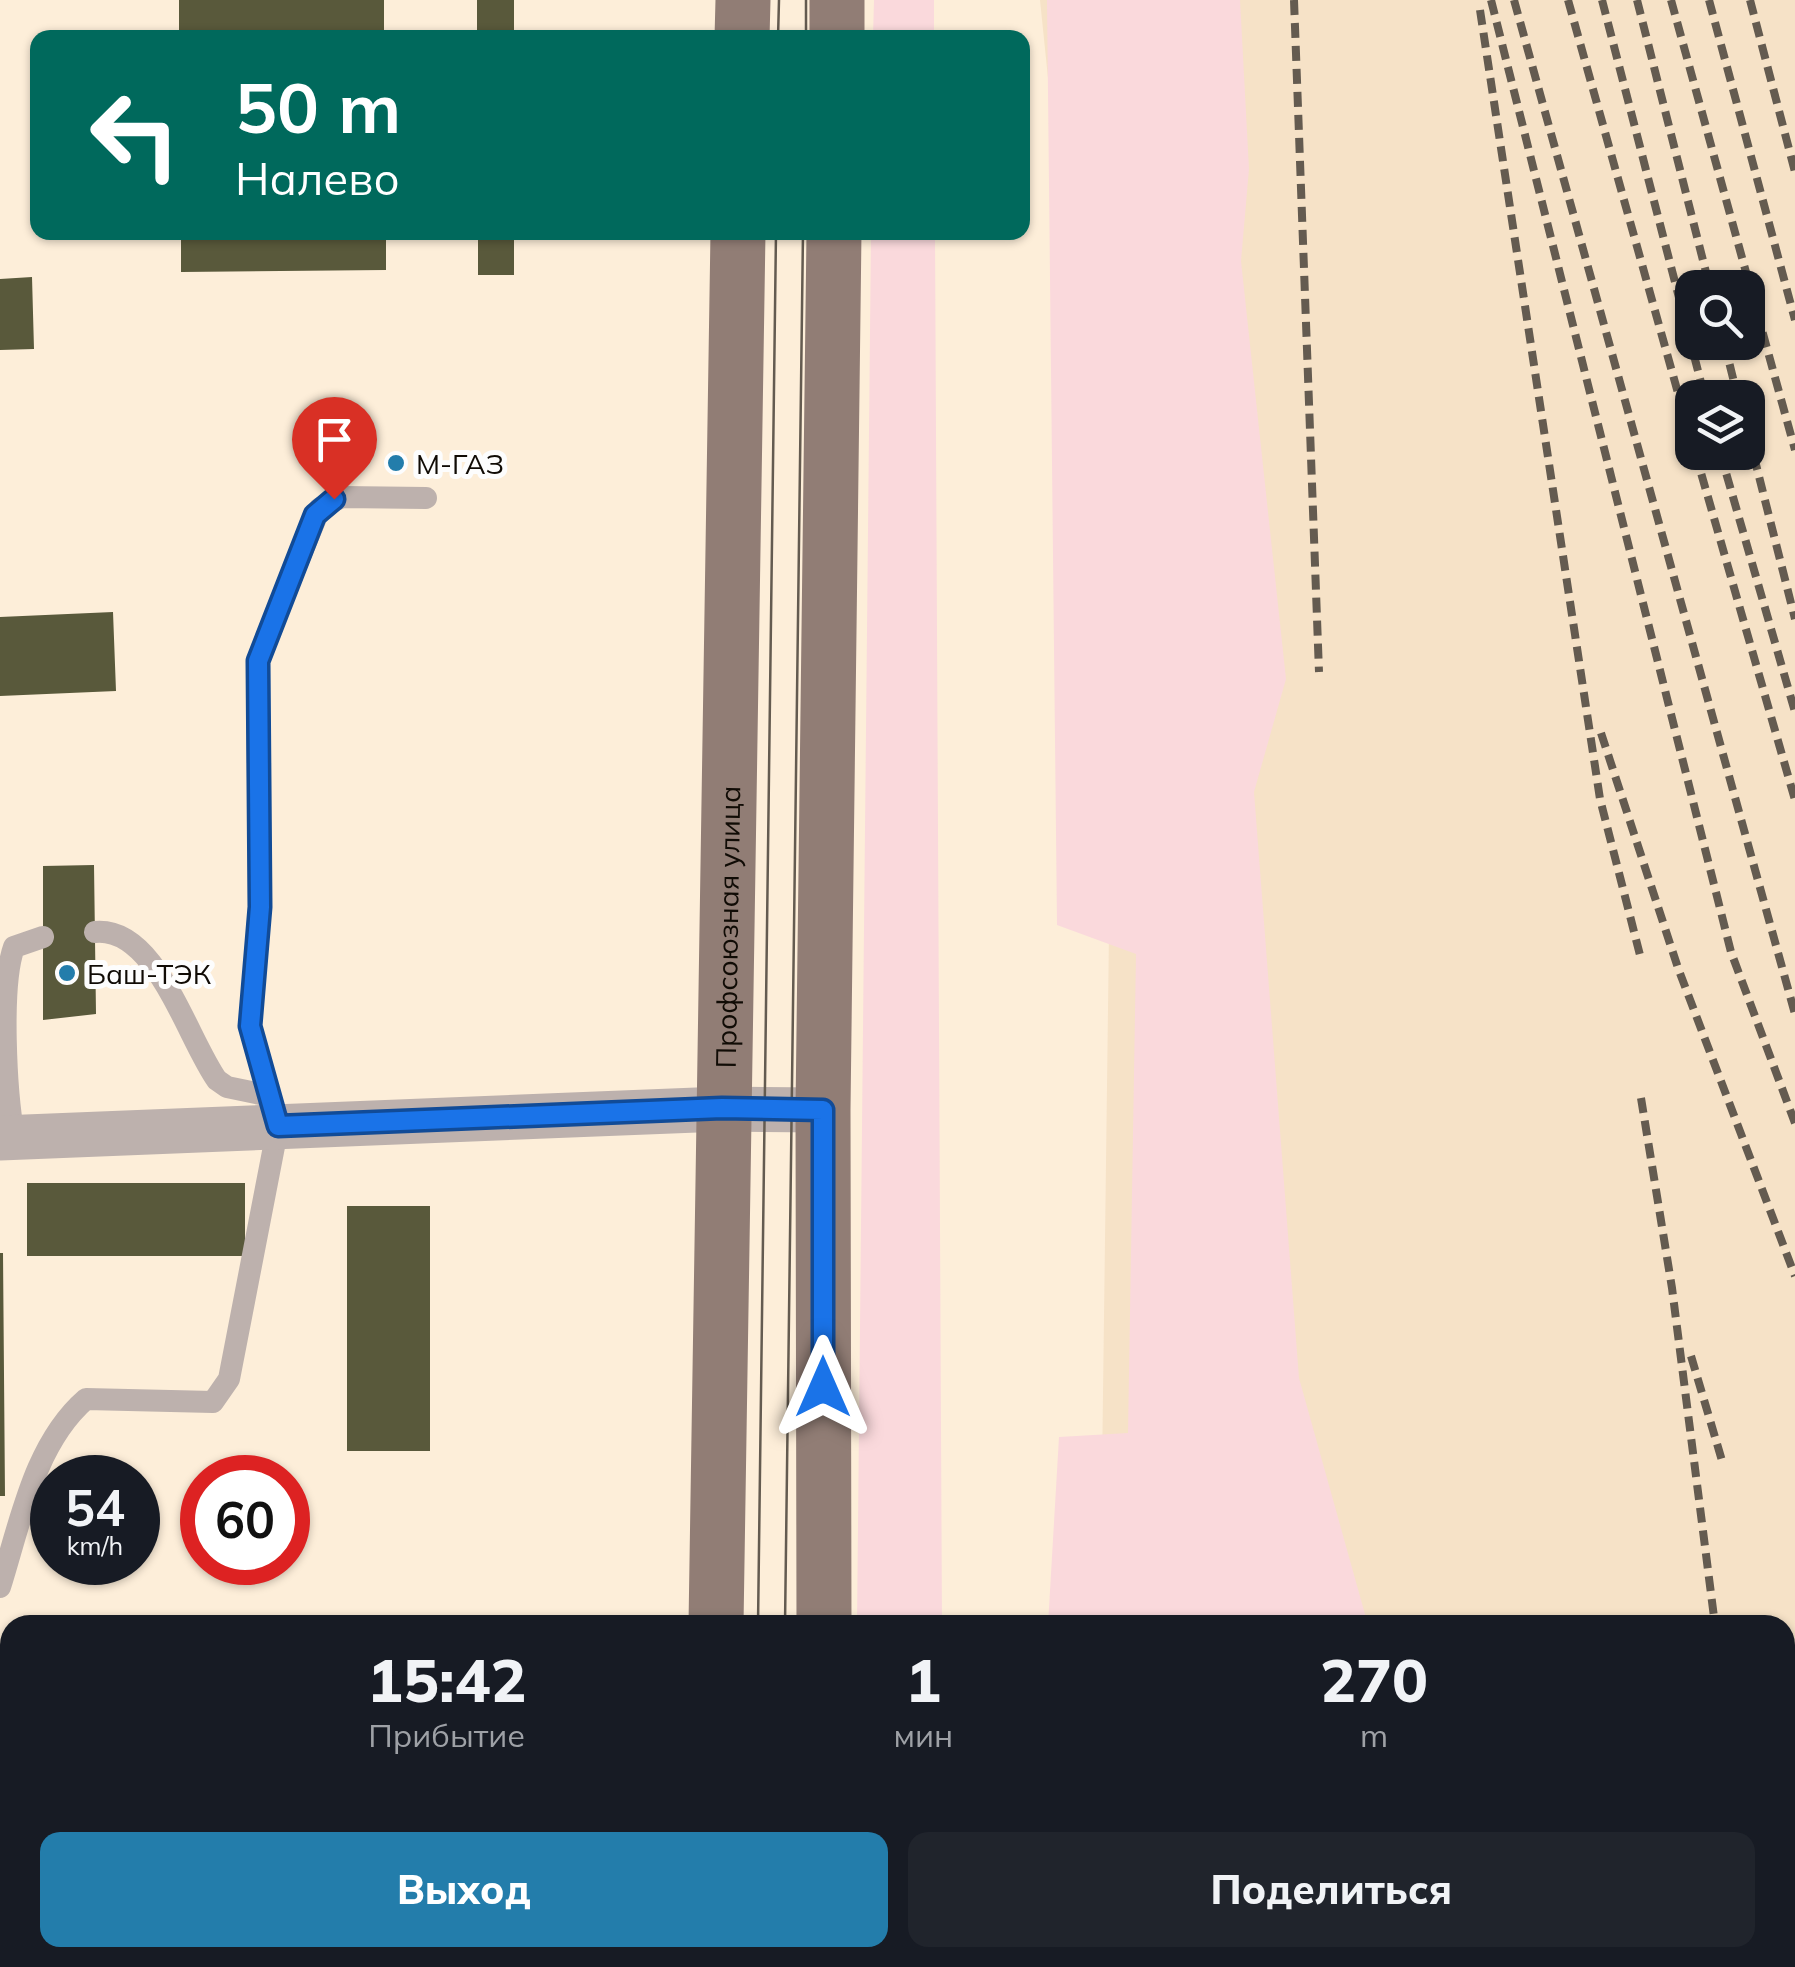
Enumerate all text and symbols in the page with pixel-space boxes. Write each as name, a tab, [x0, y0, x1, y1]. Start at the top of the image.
text: 50 m	[235, 63, 401, 151]
icon: left	[70, 70, 200, 200]
text: Налево	[235, 150, 400, 206]
map controls	[1675, 270, 1765, 470]
button: search	[1675, 270, 1765, 360]
button: layers	[1675, 380, 1765, 470]
pin	[292, 397, 377, 500]
icon: arrive	[307, 412, 362, 467]
place label: М-ГАЗ	[416, 446, 504, 481]
marker: М-ГАЗ	[385, 452, 407, 474]
street label: Профсоюзная улица	[707, 786, 747, 1069]
place label: Баш-ТЭК	[87, 956, 212, 991]
marker: Баш-ТЭК	[56, 962, 78, 984]
position arrow	[771, 1335, 875, 1439]
speed limit sign: 60	[180, 1455, 310, 1585]
text: 54	[65, 1476, 125, 1539]
text: km/h	[67, 1530, 123, 1561]
text: 15:42	[367, 1642, 527, 1717]
text: 1	[905, 1642, 941, 1717]
text: 270	[1320, 1642, 1428, 1717]
text: Прибытие	[368, 1715, 525, 1755]
text: мин	[893, 1715, 953, 1755]
text: m	[1360, 1715, 1388, 1755]
button: Выход	[40, 1832, 888, 1947]
button: Поделиться	[908, 1832, 1755, 1947]

